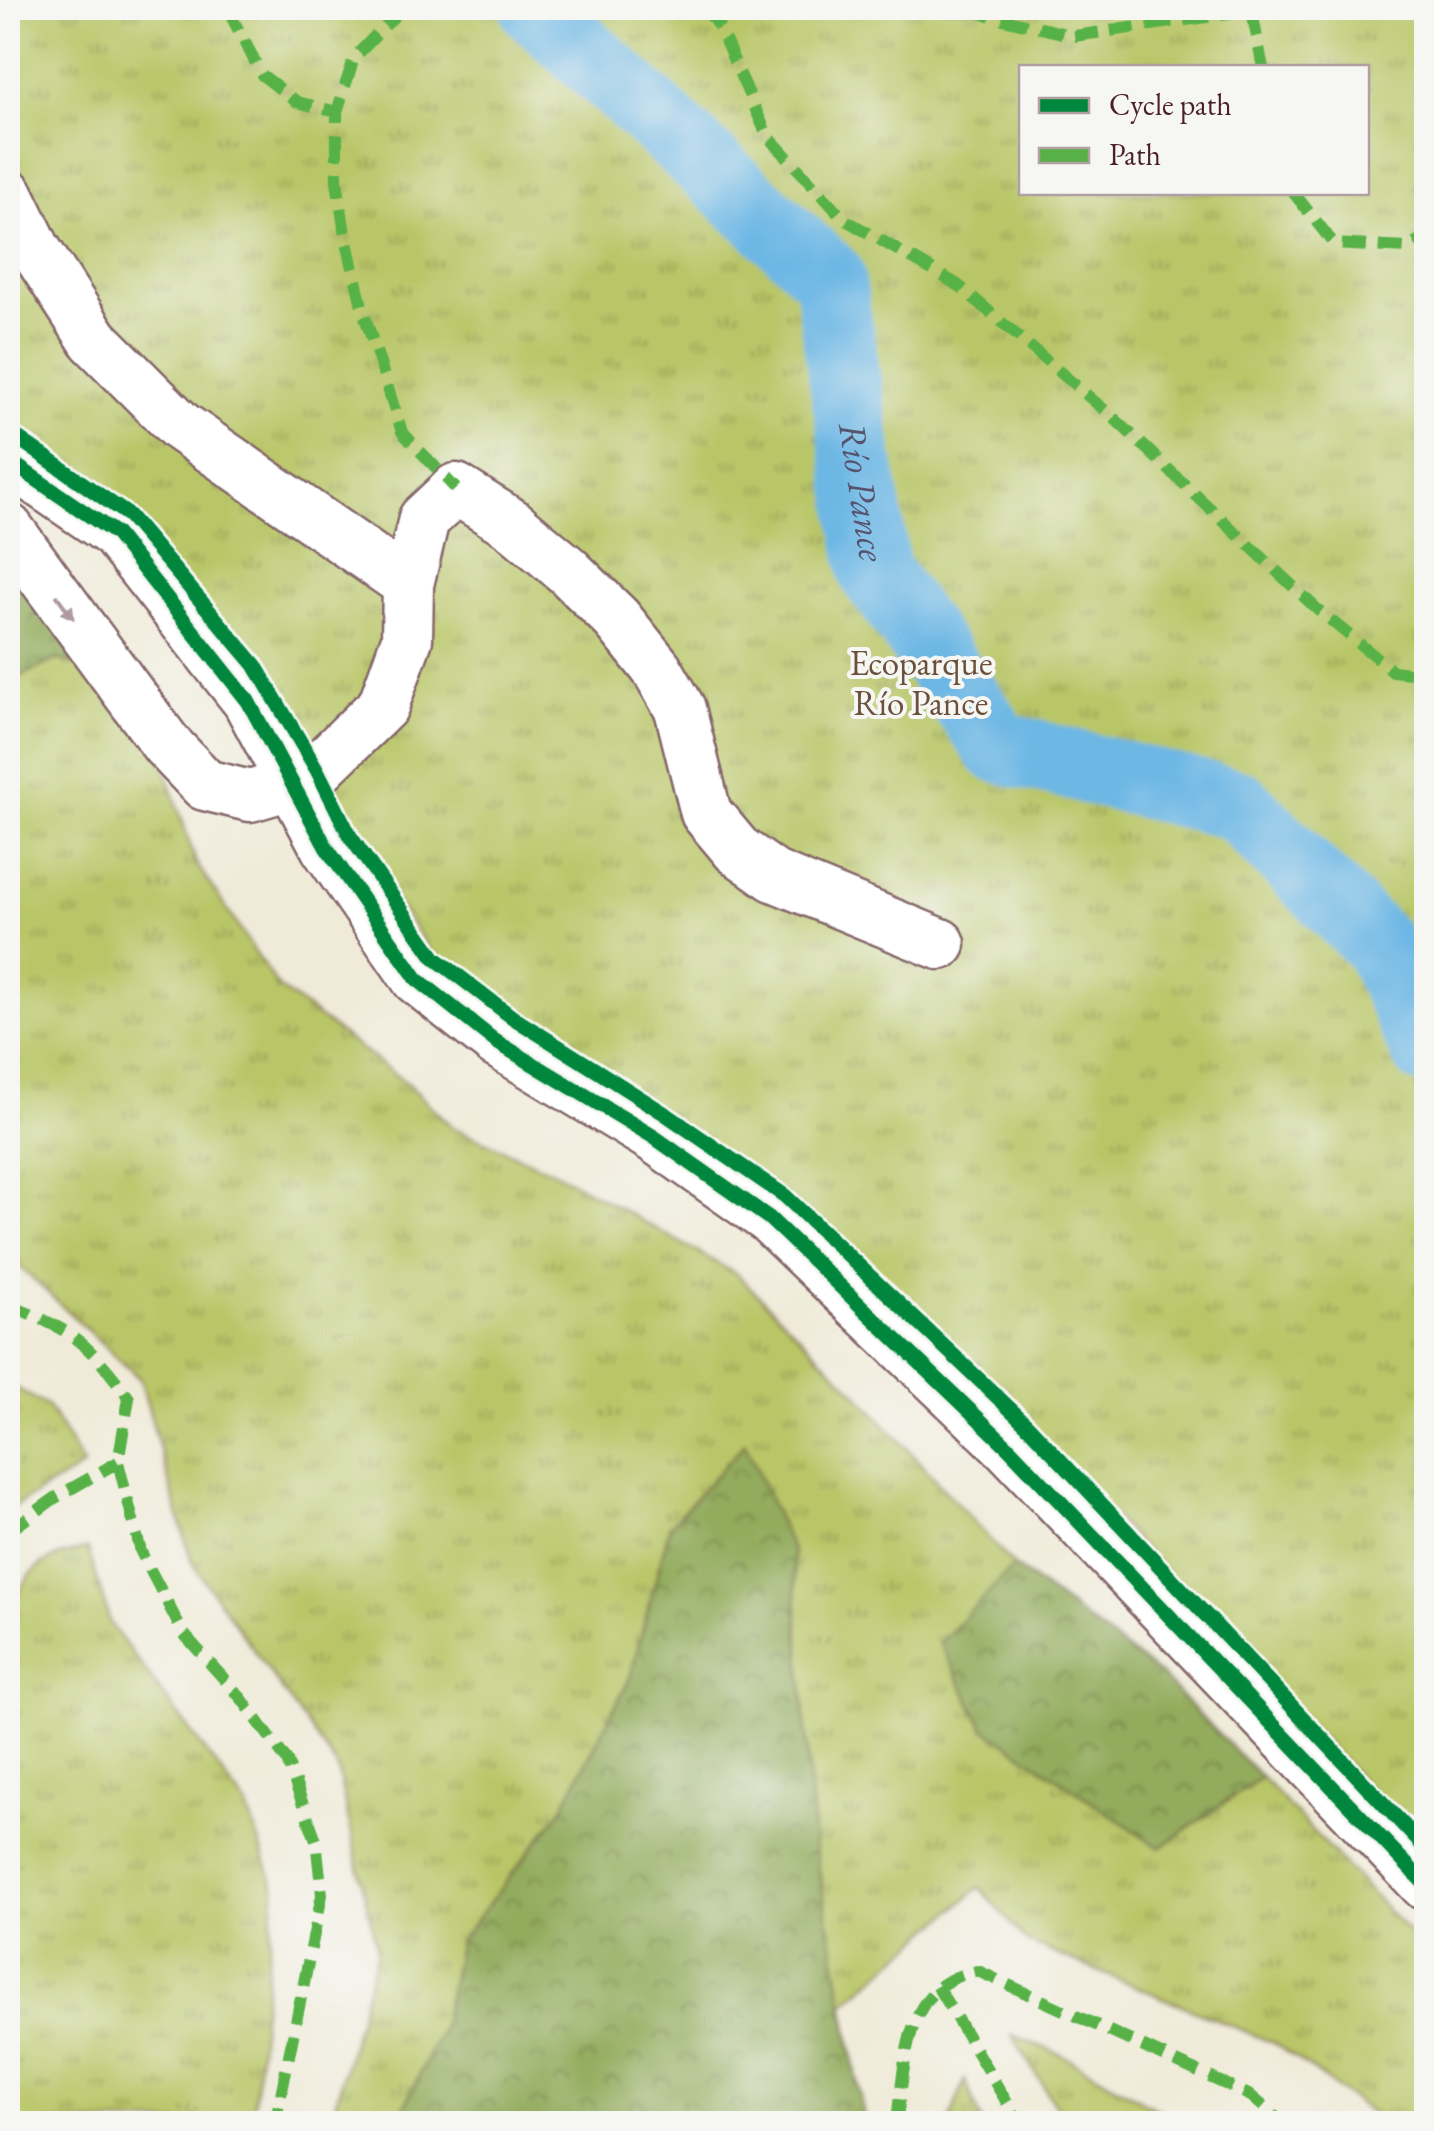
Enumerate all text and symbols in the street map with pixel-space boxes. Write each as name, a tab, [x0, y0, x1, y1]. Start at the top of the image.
legend	[1019, 65, 1369, 195]
text: Cycle path	[1109, 85, 1232, 124]
text: Path	[1109, 135, 1161, 174]
water label: Río Pance	[828, 418, 898, 566]
one-way arrow	[55, 594, 75, 620]
park label: Ecoparque Río Pance	[849, 640, 993, 725]

